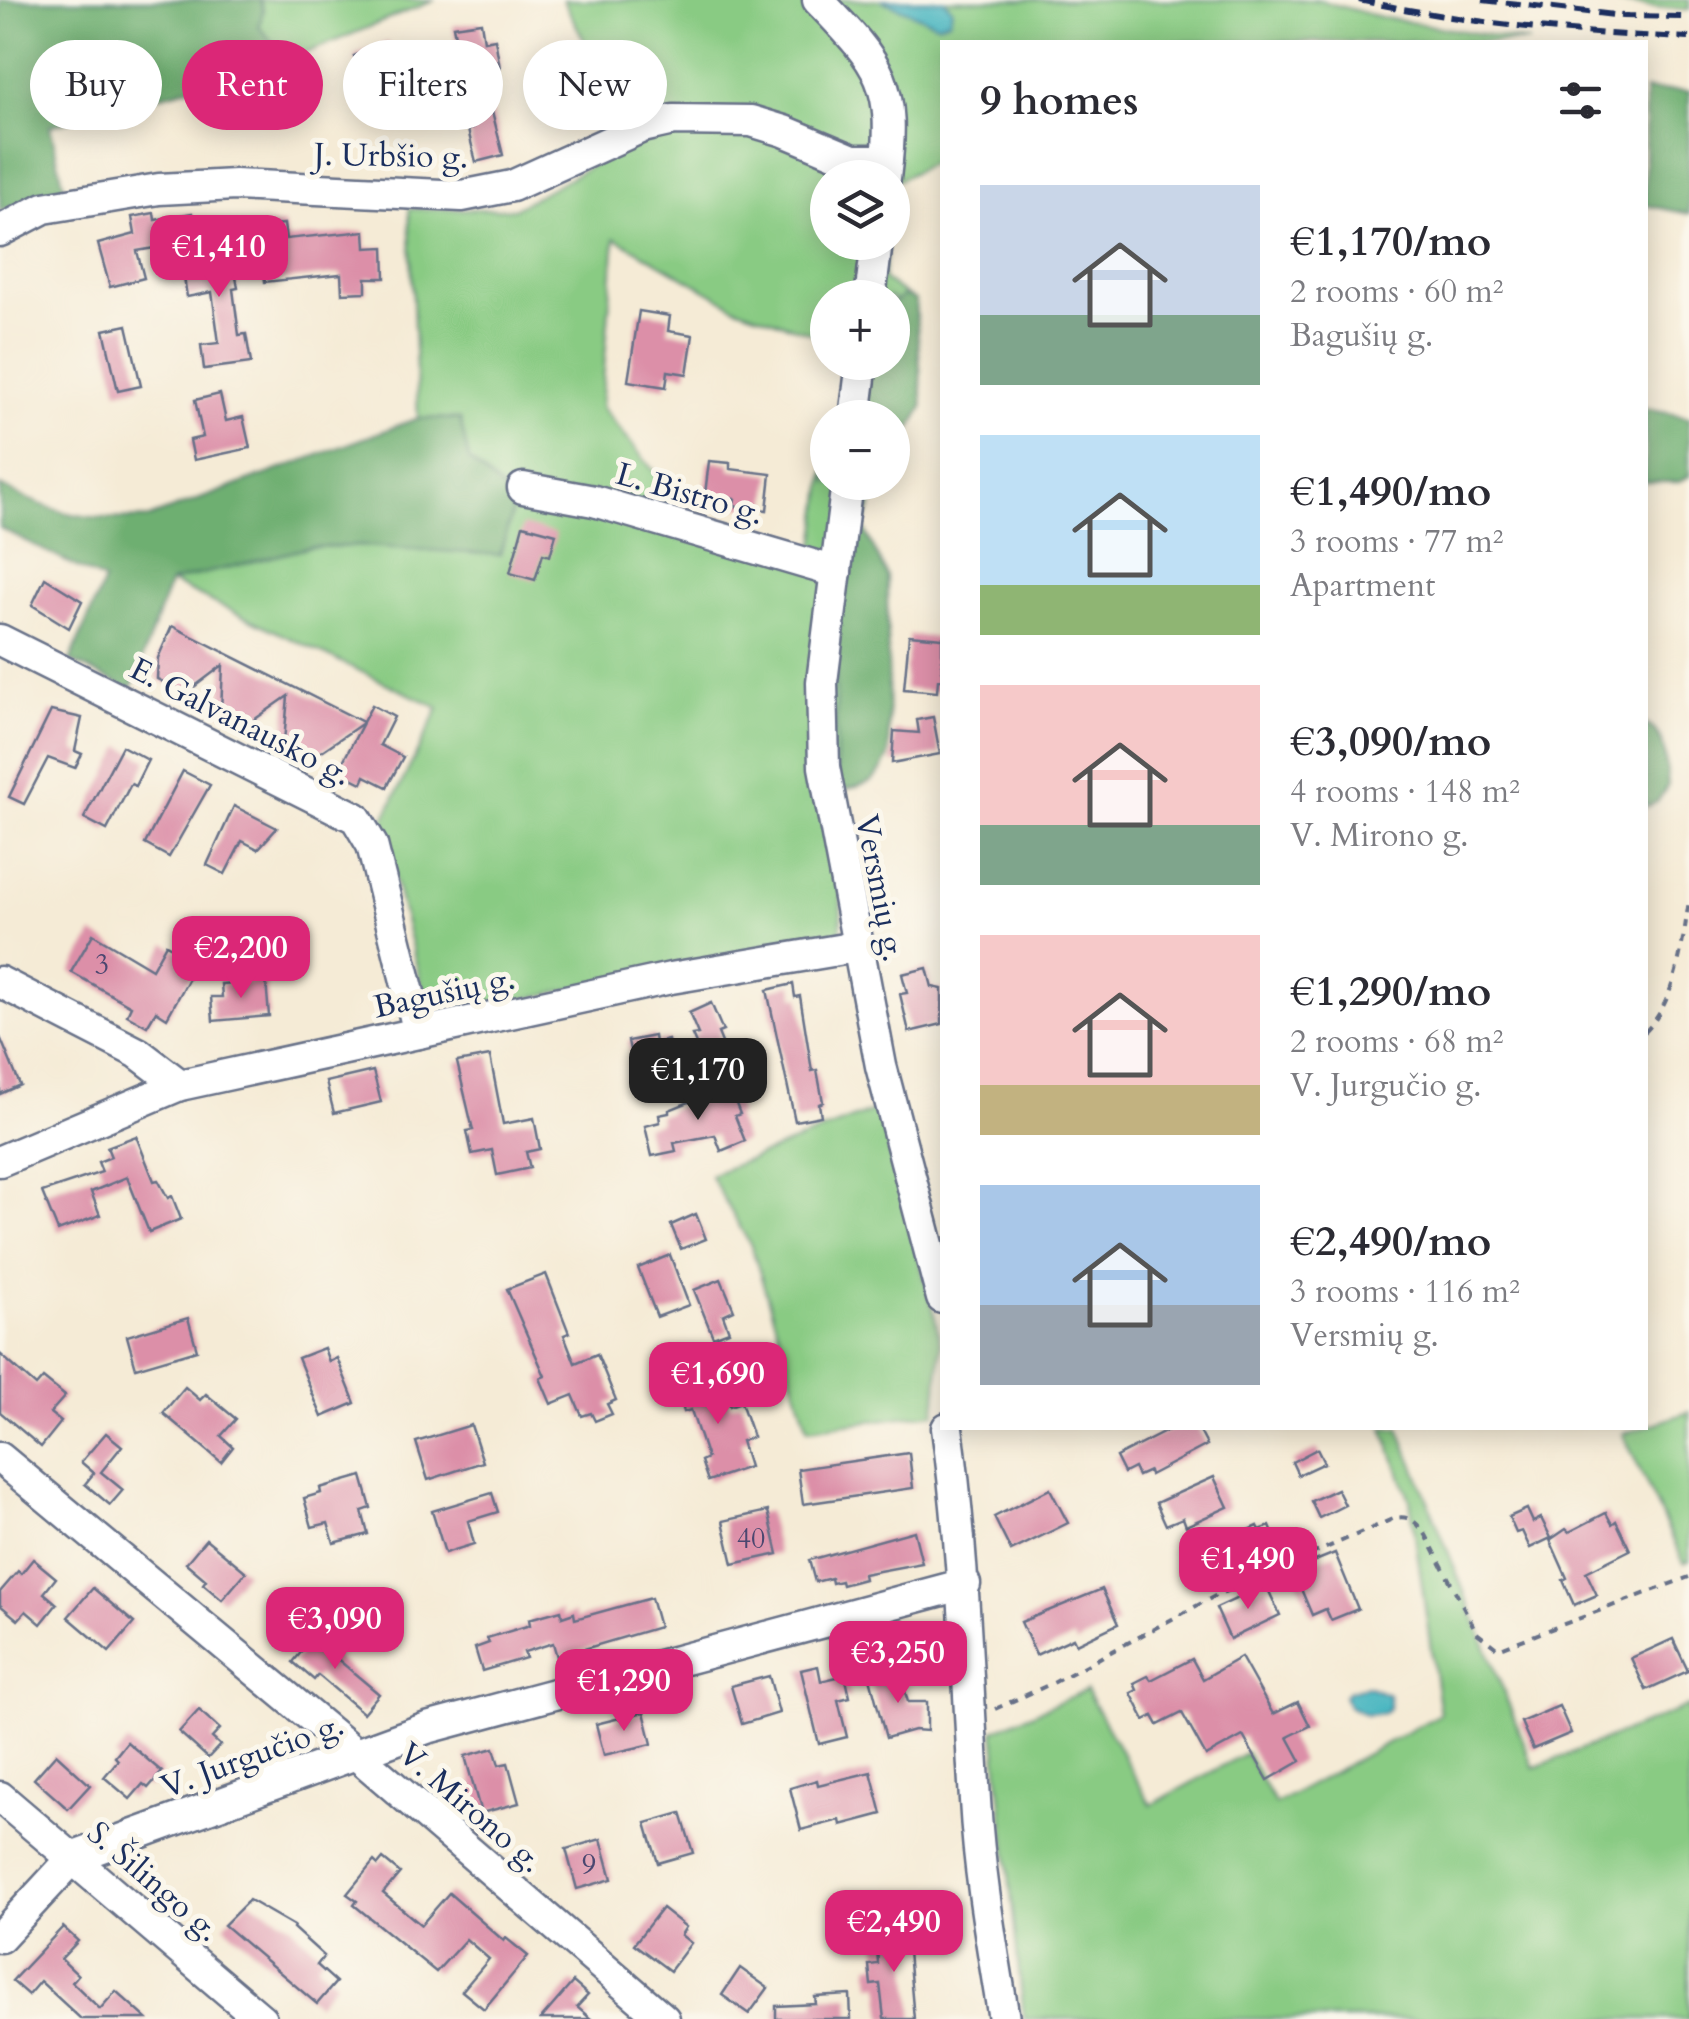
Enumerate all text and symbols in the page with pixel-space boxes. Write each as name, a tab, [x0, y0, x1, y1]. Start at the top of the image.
chip: Buy	[30, 40, 162, 130]
chip: Rent	[182, 40, 323, 130]
chip: Filters	[343, 40, 503, 130]
chip: New	[523, 40, 667, 130]
text: 9 homes	[980, 72, 1138, 129]
icon: filters	[1553, 73, 1608, 128]
street label: J. Urbšio g.	[310, 133, 468, 179]
map controls	[810, 160, 910, 500]
button: layers	[810, 160, 910, 260]
text: €1,170/mo	[1290, 213, 1491, 270]
pin: €1,410	[138, 215, 300, 300]
text: €1,410	[172, 225, 266, 269]
icon: home	[1060, 225, 1180, 345]
text: 2 rooms · 60 m²	[1290, 270, 1503, 314]
button: +	[810, 280, 910, 380]
text: Bagušių g.	[1290, 314, 1433, 358]
button: −	[810, 400, 910, 500]
street label: L. Bistro g.	[611, 452, 768, 536]
text: €1,490/mo	[1290, 463, 1491, 520]
icon: home	[1060, 475, 1180, 595]
text: 3 rooms · 77 m²	[1290, 520, 1503, 564]
text: Apartment	[1290, 564, 1435, 608]
street label: E. Galvanausko g.	[122, 647, 359, 797]
text: €3,090/mo	[1290, 713, 1491, 770]
icon: home	[1060, 725, 1180, 845]
text: 4 rooms · 148 m²	[1290, 770, 1520, 814]
street label: Versmių g.	[844, 811, 916, 965]
text: V. Mirono g.	[1290, 814, 1468, 858]
pin: €2,200	[160, 916, 322, 1001]
text: €2,200	[194, 926, 288, 970]
house number: 3	[95, 946, 109, 984]
street label: Bagušių g.	[370, 957, 519, 1029]
text: €1,290/mo	[1290, 963, 1491, 1020]
icon: home	[1060, 975, 1180, 1095]
text: 2 rooms · 68 m²	[1290, 1020, 1503, 1064]
pin: €1,170	[617, 1038, 779, 1123]
text: €1,170	[651, 1048, 745, 1092]
text: V. Jurgučio g.	[1290, 1064, 1481, 1108]
text: €2,490/mo	[1290, 1213, 1491, 1270]
icon: home	[1060, 1225, 1180, 1345]
text: 3 rooms · 116 m²	[1290, 1270, 1520, 1314]
text: Versmių g.	[1290, 1314, 1439, 1358]
pin: €1,690	[637, 1342, 799, 1427]
text: €1,690	[671, 1352, 765, 1396]
house number: 40	[737, 1520, 765, 1558]
pin: €1,490	[1167, 1527, 1329, 1612]
text: €1,490	[1201, 1537, 1295, 1581]
pin: €3,090	[254, 1587, 416, 1672]
text: €3,090	[288, 1597, 382, 1641]
pin: €3,250	[817, 1621, 979, 1706]
text: €3,250	[851, 1631, 945, 1675]
pin: €1,290	[543, 1649, 705, 1734]
text: €1,290	[577, 1659, 671, 1703]
street label: V. Jurgučio g.	[155, 1703, 350, 1809]
street label: V. Mirono g.	[389, 1733, 552, 1883]
street label: S. Šilingo g.	[77, 1812, 229, 1952]
house number: 9	[582, 1846, 596, 1884]
pin: €2,490	[813, 1890, 975, 1975]
text: €2,490	[847, 1900, 941, 1944]

